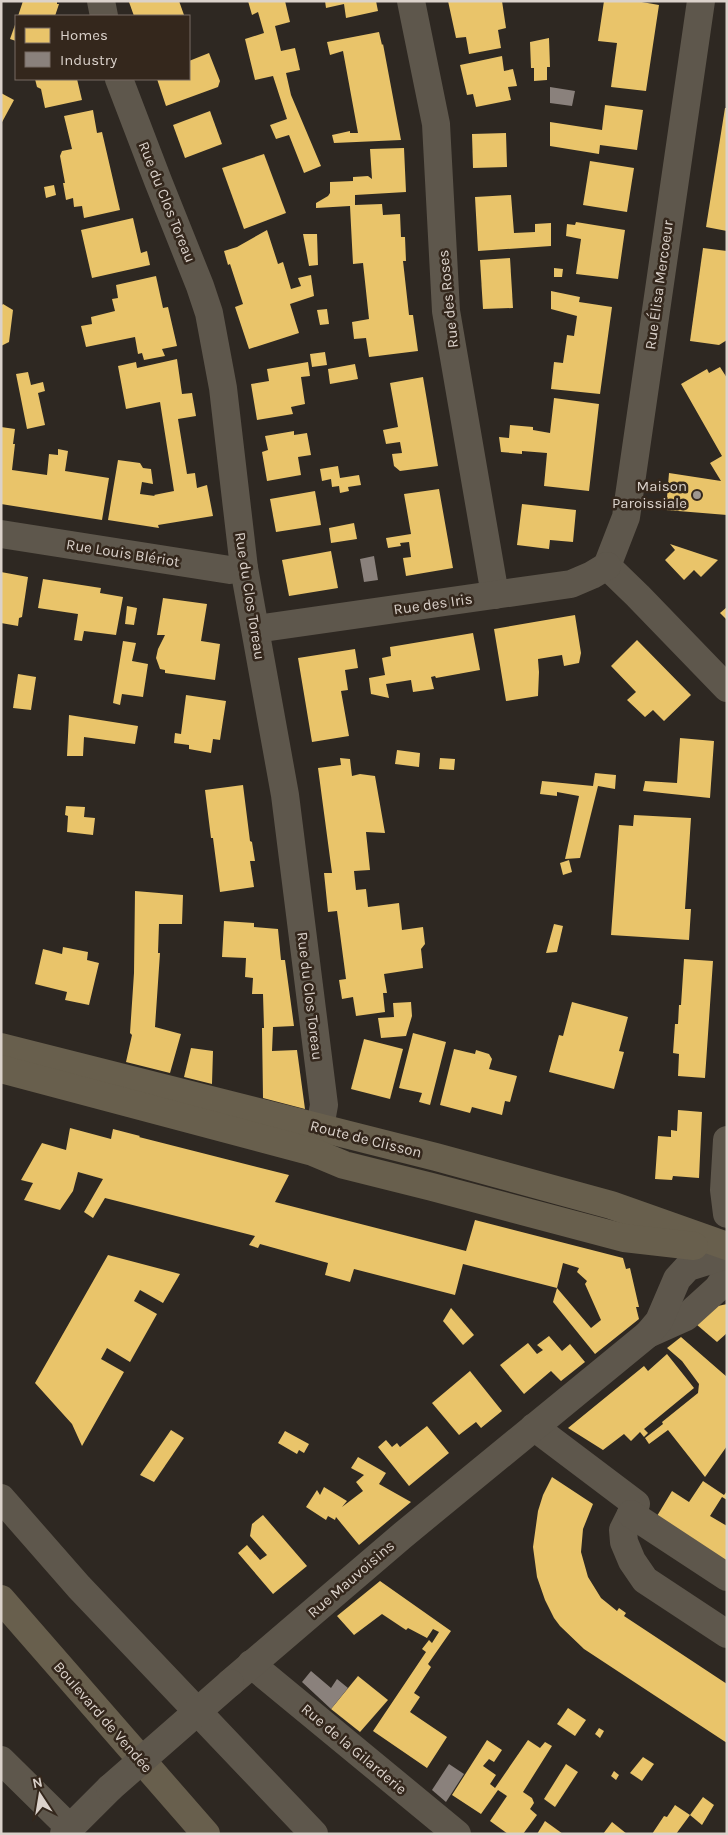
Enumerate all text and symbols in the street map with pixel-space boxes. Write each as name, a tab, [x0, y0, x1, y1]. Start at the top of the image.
legend	[15, 15, 190, 80]
text: Homes	[60, 26, 108, 44]
text: Industry	[60, 51, 117, 69]
street label: Rue du Clos Toreau	[134, 139, 200, 265]
street label: Rue Élisa Mercoeur	[641, 219, 677, 351]
street label: Rue des Roses	[434, 249, 462, 349]
place label: Maison Paroissiale	[612, 477, 687, 512]
marker: Maison Paroissiale	[691, 489, 703, 501]
street label: Rue du Clos Toreau	[231, 531, 269, 661]
street label: Rue Louis Blériot	[65, 535, 181, 571]
street label: Rue des Iris	[392, 590, 474, 618]
street label: Rue du Clos Toreau	[293, 931, 327, 1061]
street label: Route de Clisson	[308, 1116, 424, 1162]
street label: Rue Mauvoisins	[304, 1536, 398, 1622]
street label: Boulevard de Vendée	[50, 1658, 156, 1776]
street label: Rue de la Gilarderie	[298, 1700, 410, 1798]
north arrow	[15, 1770, 65, 1820]
text: N	[31, 1773, 44, 1792]

